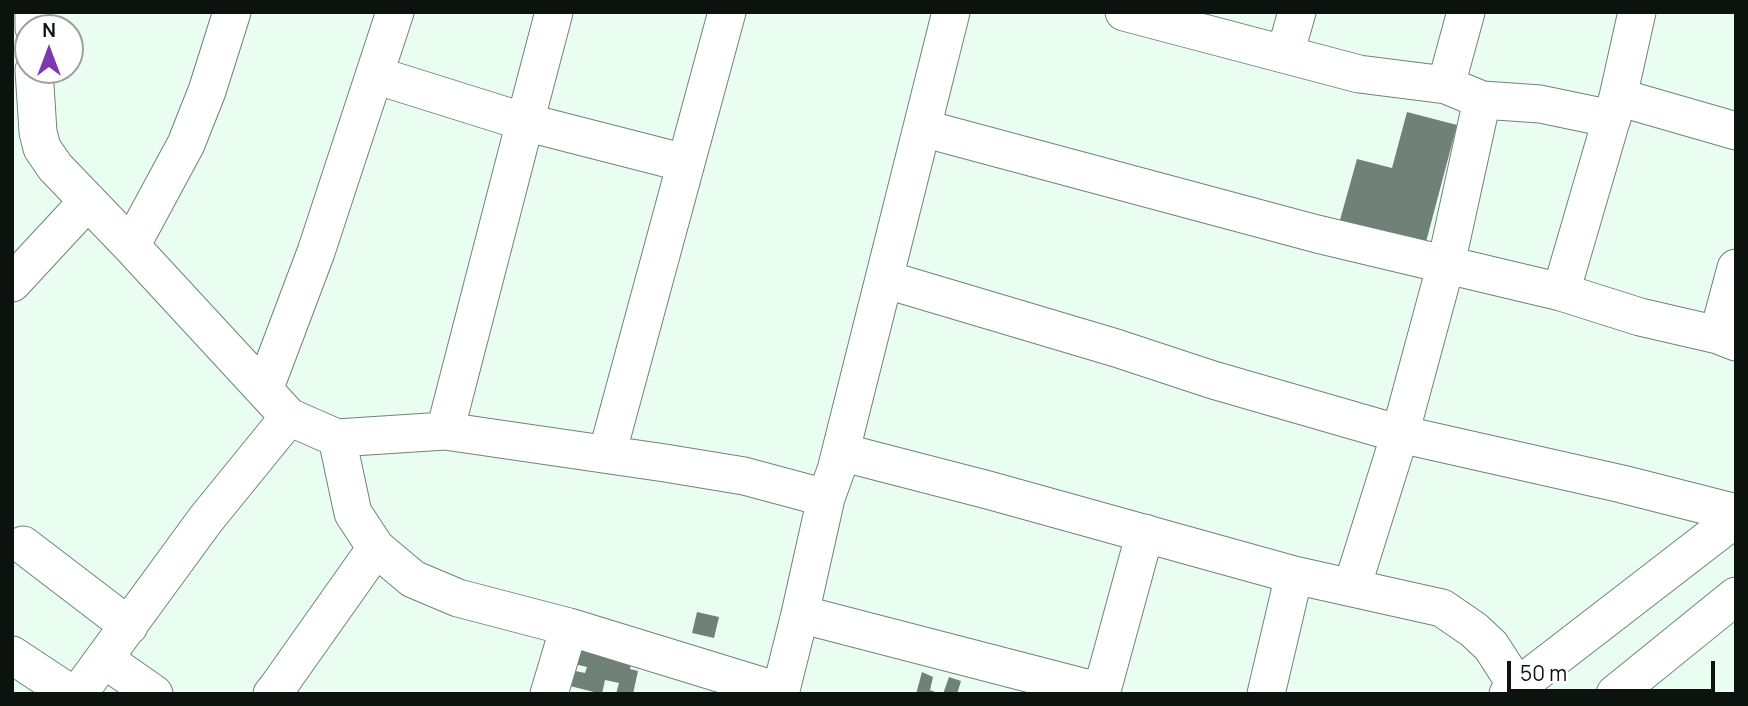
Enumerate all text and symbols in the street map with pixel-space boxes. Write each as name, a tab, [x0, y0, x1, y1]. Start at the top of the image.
north arrow	[14, 14, 84, 84]
text: N	[42, 17, 56, 43]
scale bar	[1510, 646, 1718, 690]
text: 50 m	[1520, 659, 1567, 687]

